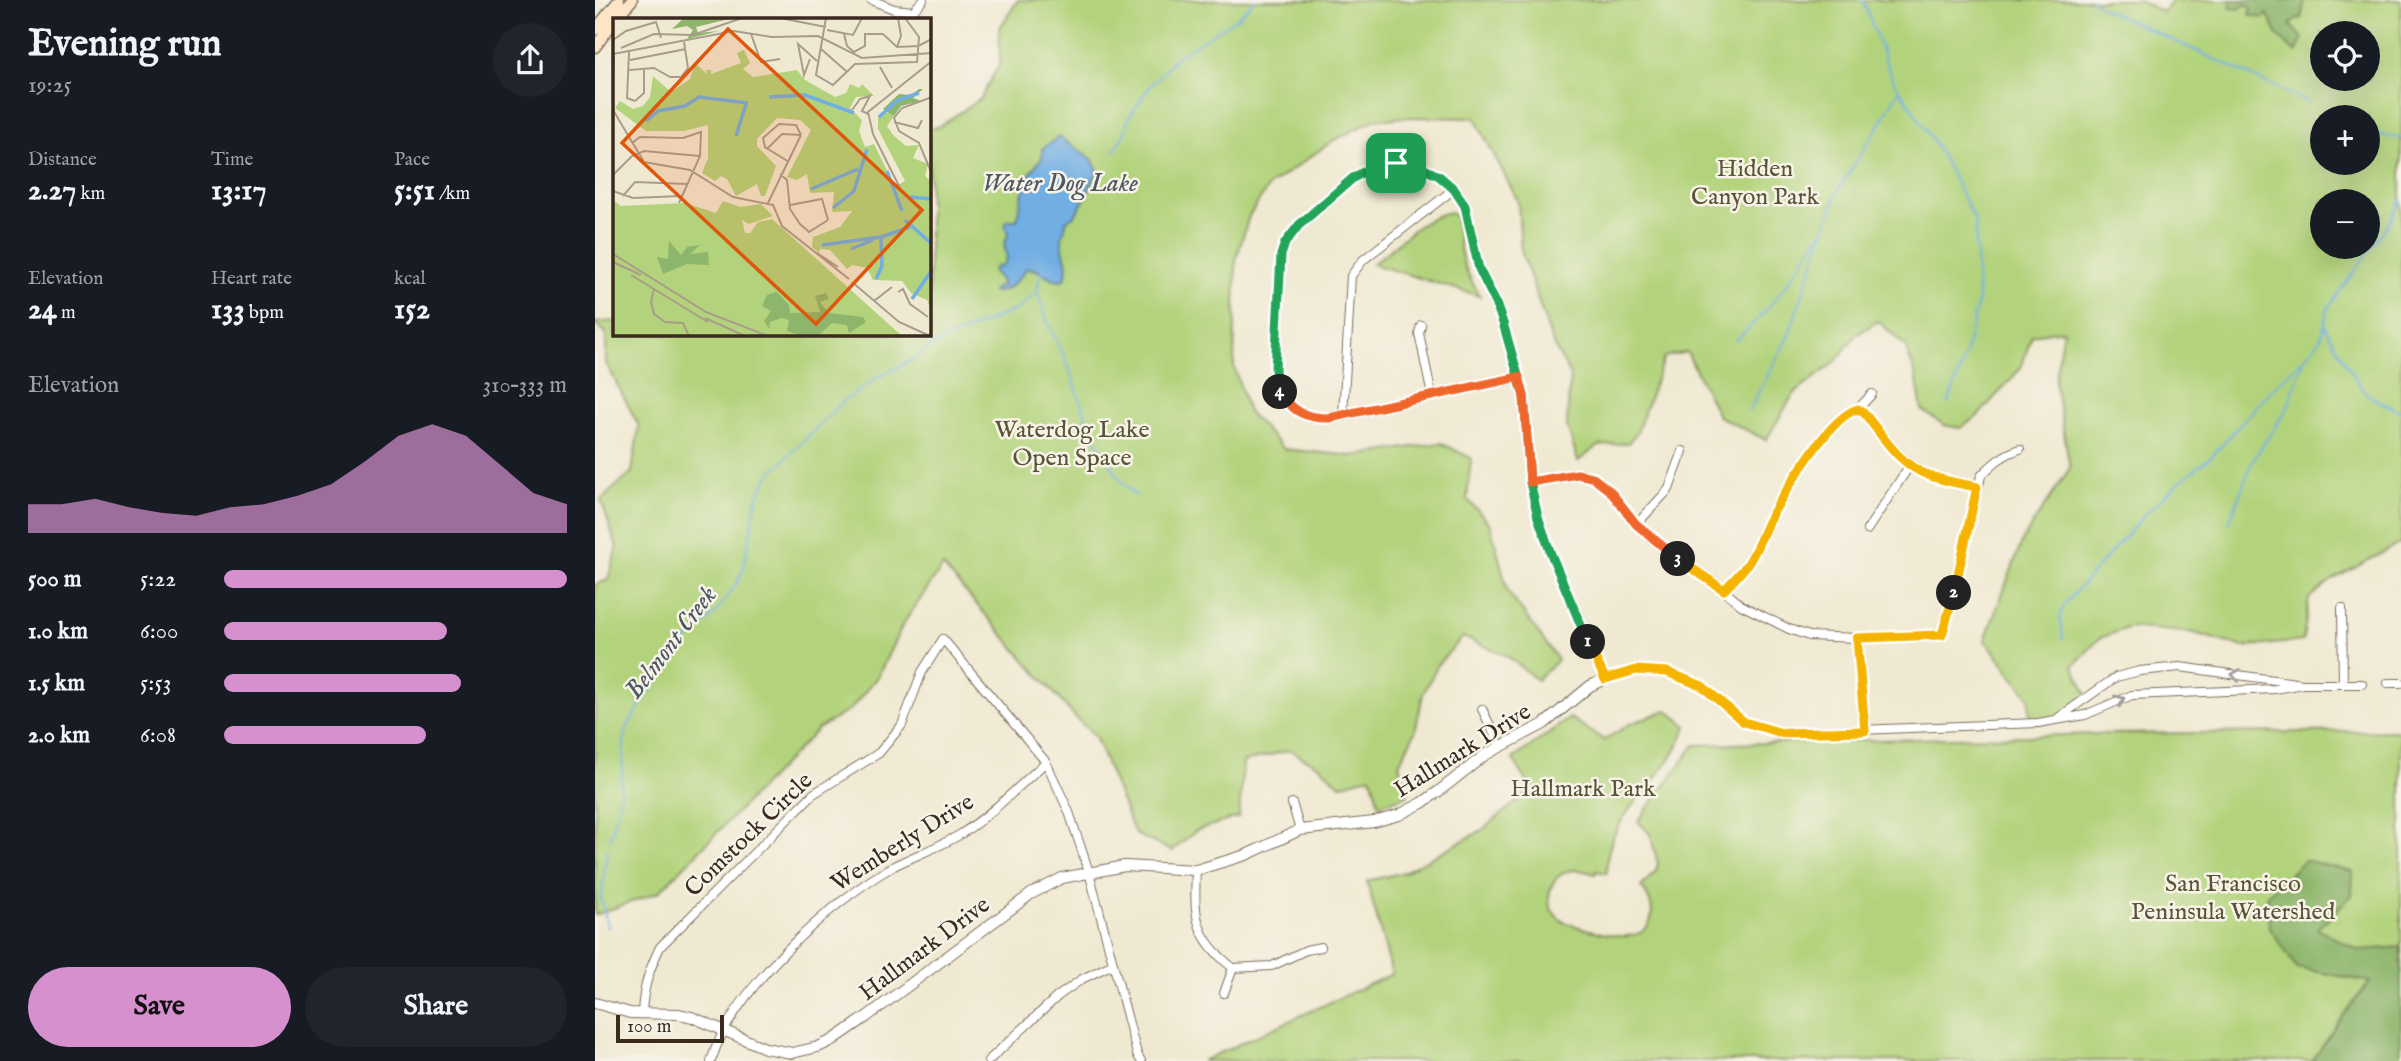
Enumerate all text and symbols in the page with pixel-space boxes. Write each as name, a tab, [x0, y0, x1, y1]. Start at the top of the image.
inset map	[613, 18, 931, 336]
text: Evening run	[28, 21, 222, 69]
map controls	[2310, 21, 2380, 259]
button: locate	[2310, 21, 2380, 91]
button: share	[493, 23, 567, 97]
text: 19:25	[28, 71, 72, 100]
button: +	[2310, 105, 2380, 175]
pin	[1366, 133, 1426, 193]
icon: arrive	[1377, 144, 1415, 182]
text: Distance	[28, 148, 97, 172]
text: Time	[211, 148, 253, 172]
text: Pace	[394, 148, 430, 172]
park label: Hidden Canyon Park	[1691, 154, 1819, 213]
water label: Water Dog Lake	[982, 167, 1138, 201]
text: 2.27	[28, 172, 76, 210]
text: 13:17	[211, 172, 267, 210]
text: 5:51	[394, 172, 435, 210]
text: km	[76, 182, 105, 206]
text: /km	[435, 182, 470, 206]
button: −	[2310, 189, 2380, 259]
text: Elevation	[28, 267, 103, 291]
text: Heart rate	[211, 267, 292, 291]
text: kcal	[394, 267, 426, 291]
text: 24	[28, 291, 57, 329]
text: 133	[211, 291, 245, 329]
text: 152	[394, 291, 430, 329]
text: m	[57, 301, 76, 325]
text: bpm	[245, 301, 284, 325]
text: Elevation	[28, 371, 119, 400]
text: 310–333 m	[482, 371, 567, 400]
pin: 4	[1263, 374, 1297, 410]
text: 4	[1275, 379, 1284, 403]
park label: Waterdog Lake Open Space	[995, 415, 1149, 474]
pin: 3	[1661, 542, 1695, 576]
text: 3	[1674, 546, 1681, 570]
text: 500 m	[28, 565, 82, 594]
text: 5:22	[140, 565, 176, 594]
pin: 2	[1937, 576, 1971, 610]
water label: Belmont Creek	[618, 579, 725, 706]
text: 2	[1949, 580, 1958, 604]
text: 1.0 km	[28, 617, 88, 646]
text: 6:00	[140, 617, 178, 646]
pin: 1	[1571, 624, 1605, 660]
text: 1	[1584, 629, 1591, 653]
one-way arrow	[2230, 667, 2242, 682]
text: 1.5 km	[28, 669, 85, 698]
text: 5:53	[140, 669, 171, 698]
one-way arrow	[2112, 694, 2125, 708]
street label: Hallmark Drive	[1389, 697, 1537, 806]
text: 2.0 km	[28, 721, 90, 750]
text: 6:08	[140, 721, 176, 750]
street label: Comstock Circle	[678, 766, 820, 904]
park label: Hallmark Park	[1510, 774, 1656, 805]
street label: Wemberly Drive	[825, 787, 980, 900]
park label: San Francisco Peninsula Watershed	[2131, 869, 2335, 928]
street label: Hallmark Drive	[853, 890, 996, 1008]
button: Save	[28, 967, 291, 1047]
button: Share	[305, 967, 567, 1047]
scale bar	[616, 1012, 725, 1044]
text: 100 m	[627, 1015, 671, 1039]

